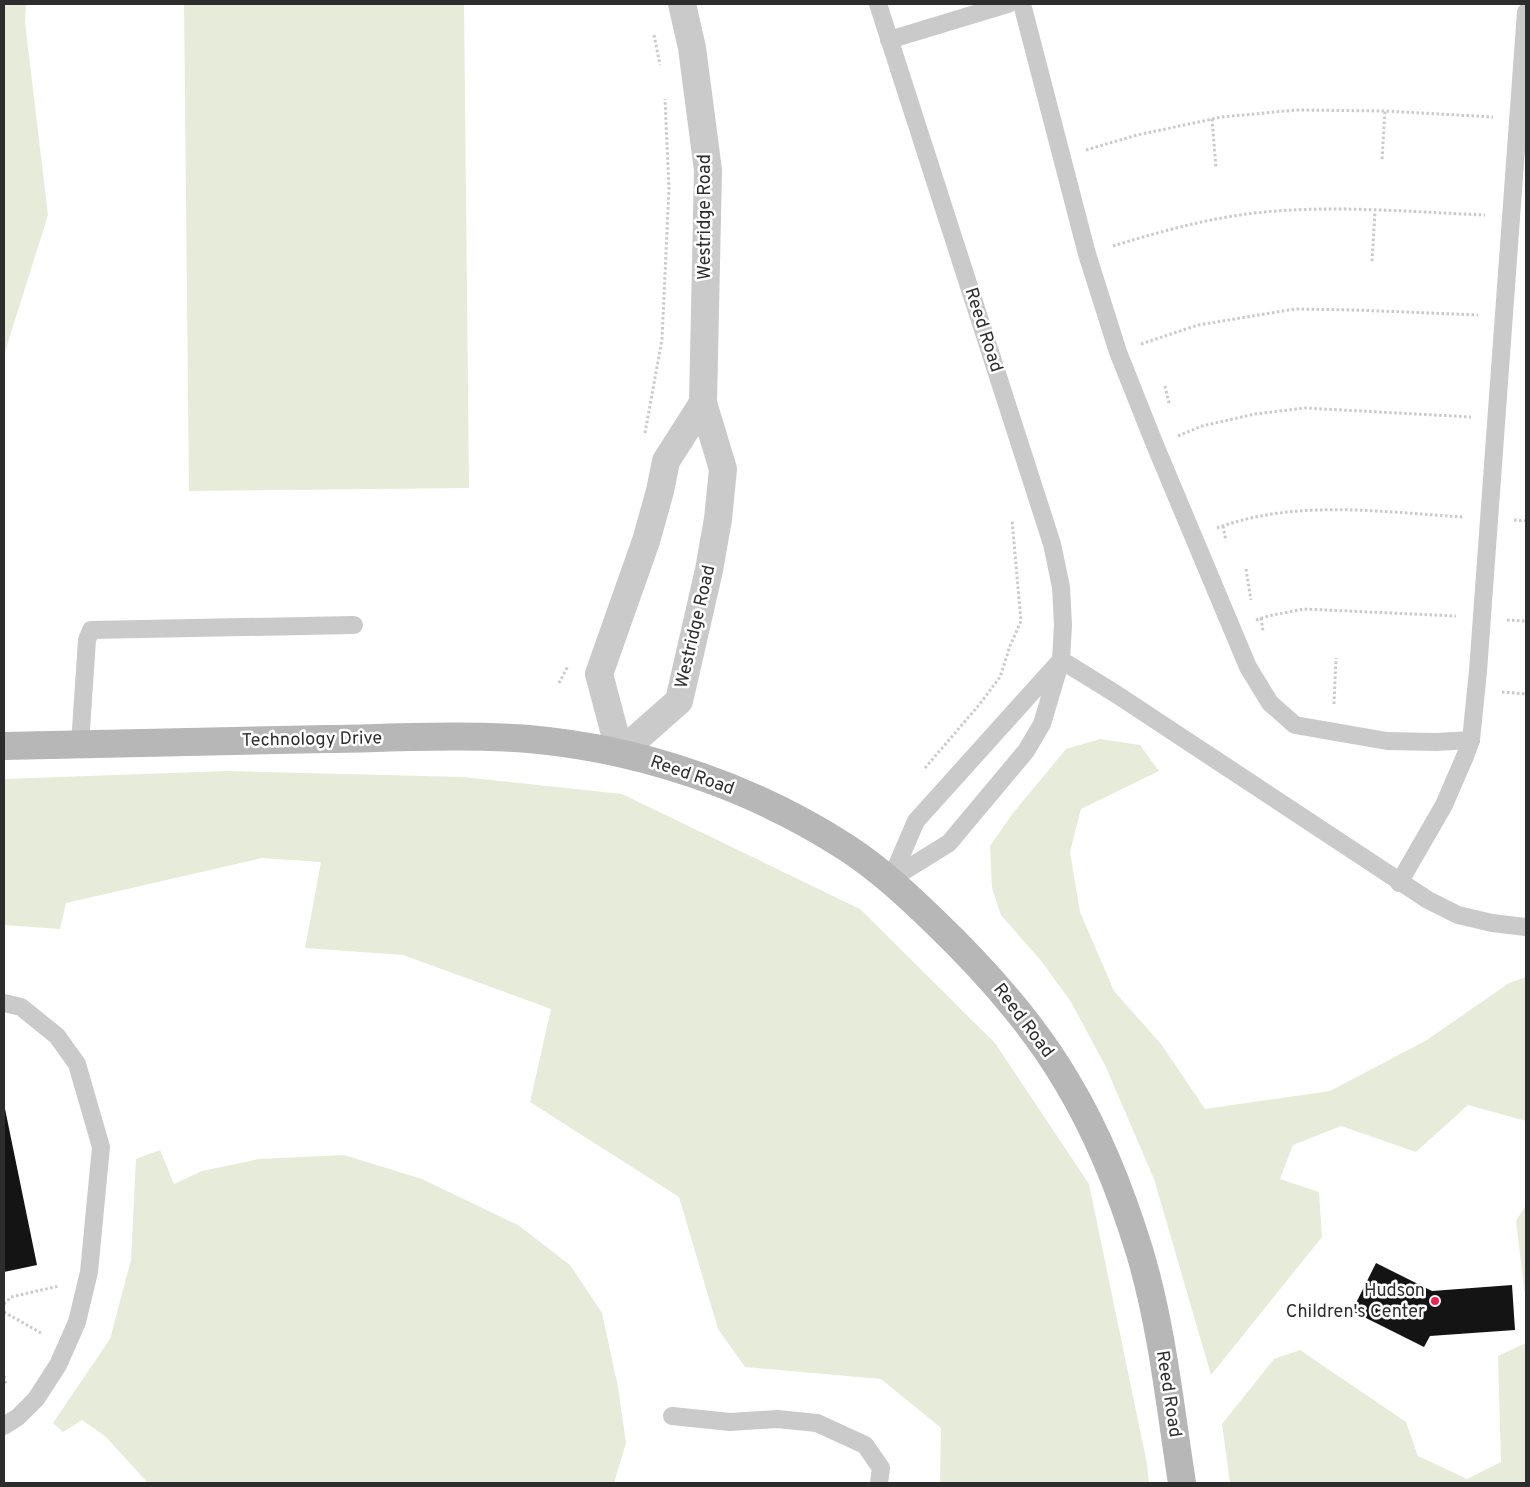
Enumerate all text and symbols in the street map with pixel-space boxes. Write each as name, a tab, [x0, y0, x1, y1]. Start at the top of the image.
street label: Westridge Road	[694, 154, 717, 280]
street label: Reed Road	[959, 285, 1007, 375]
street label: Westridge Road	[671, 563, 721, 691]
street label: Technology Drive	[242, 727, 382, 753]
street label: Reed Road	[647, 751, 737, 801]
street label: Reed Road	[987, 979, 1059, 1063]
place label: Hudson Children's Center	[1286, 1280, 1425, 1324]
marker: Hudson Children's Center	[1429, 1295, 1441, 1307]
street label: Reed Road	[1150, 1349, 1186, 1439]

